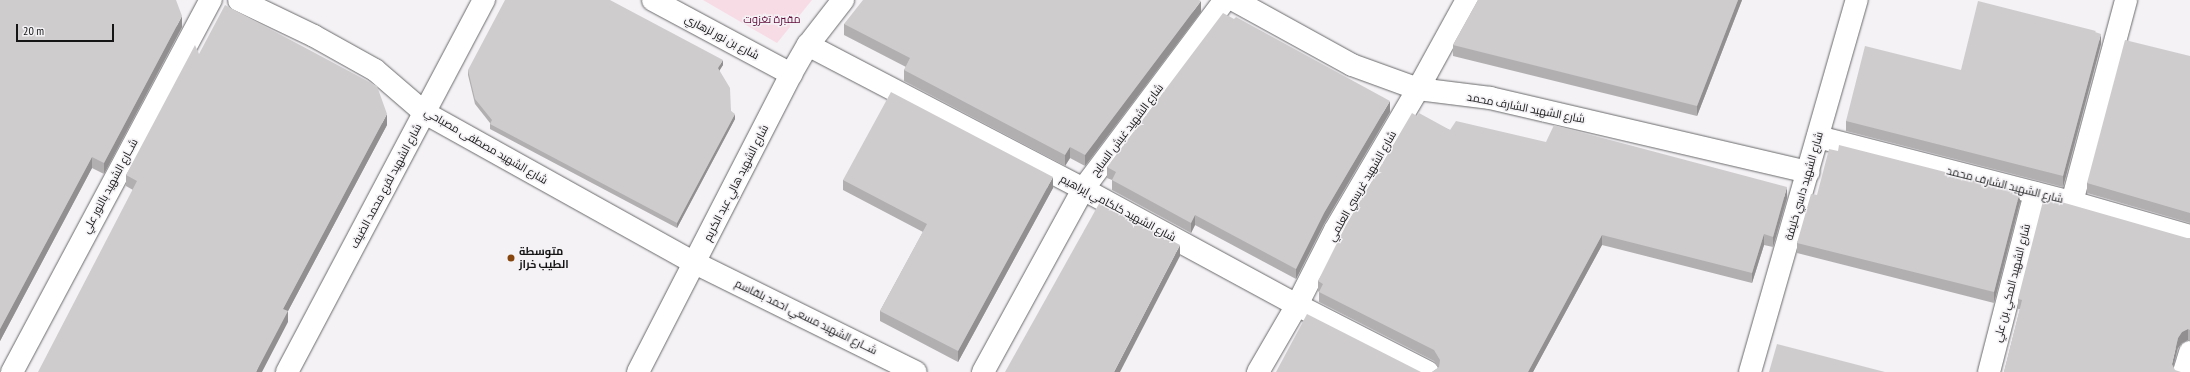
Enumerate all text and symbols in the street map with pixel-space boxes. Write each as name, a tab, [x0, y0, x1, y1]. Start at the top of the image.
street label: شارع بن نور لزهاري	[683, 12, 761, 62]
park label: مقبرة تغزوت	[743, 12, 801, 26]
scale bar	[18, 16, 116, 42]
text: 20 m	[23, 23, 44, 38]
street label: شارع الشهيد غبش السايح	[1088, 81, 1166, 179]
street label: شارع الشهيد الشارف محمد	[1466, 90, 1586, 126]
street label: شارع الشهيد مصطفى مصباحي	[422, 105, 550, 187]
street label: شارع الشهيد لقرع محمد الضيف	[348, 121, 424, 251]
street label: شارع الشهيد هالي عبد الكريم	[701, 123, 771, 243]
street label: شارع الشهيد غريسي العلمي	[1325, 128, 1399, 244]
street label: شارع الشهيد داسي خليفة	[1782, 130, 1826, 242]
street label: شــارع الشهيد بالنور علي	[79, 136, 141, 236]
street label: شارع الشهيد الشارف محمد	[1945, 164, 2065, 206]
street label: شارع الشهيد كلكامي إبراهيم	[1058, 172, 1178, 244]
street label: شارع الشهيد المكي بن علي	[1991, 222, 2033, 344]
place label: متوسطة الطيب خراز	[519, 245, 569, 271]
marker: متوسطة الطيب خراز	[506, 253, 516, 263]
street label: شــارع الشهيد مسعي احمد بلقاسم	[733, 277, 879, 357]

